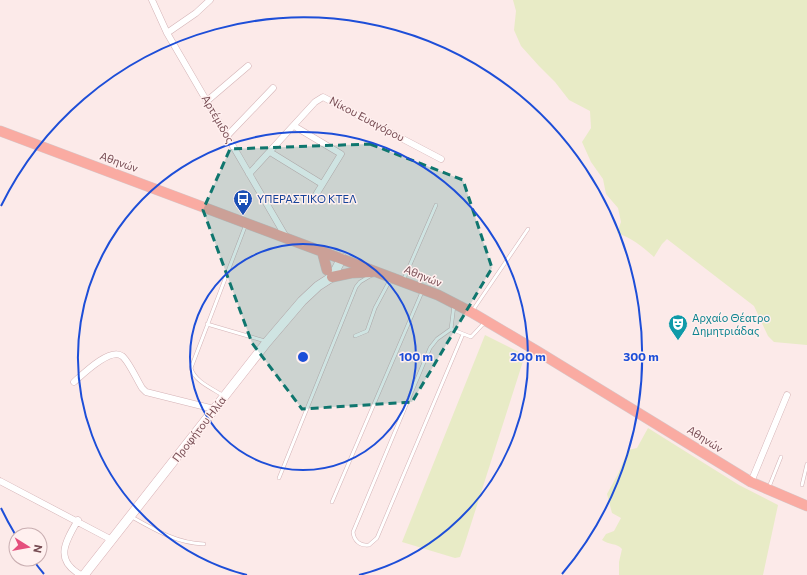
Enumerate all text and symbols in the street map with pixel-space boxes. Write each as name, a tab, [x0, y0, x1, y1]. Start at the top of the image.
street label: Αρτέμιδος	[200, 93, 237, 145]
street label: Νίκου Ευαγόρου	[328, 93, 407, 144]
street label: Αθηνών	[98, 149, 140, 175]
bus stop icon: ΥΠΕΡΑΣΤΙΚΟ ΚΤΕΛ	[232, 188, 254, 216]
place label: ΥΠΕΡΑΣΤΙΚΟ ΚΤΕΛ	[257, 192, 357, 205]
street label: Αθηνών	[402, 262, 444, 289]
place label: Αρχαίο Θέατρο Δημητριάδας	[692, 311, 770, 337]
theatre icon: Αρχαίο Θέατρο Δημητριάδας	[667, 313, 689, 341]
text: 100 m	[399, 349, 433, 363]
text: 200 m	[510, 349, 546, 363]
text: 300 m	[623, 349, 659, 363]
centre of rings	[296, 350, 310, 364]
street label: Προφήτου Ηλία	[169, 393, 228, 464]
street label: Αθηνών	[685, 423, 726, 455]
north arrow	[8, 527, 48, 567]
text: N	[31, 544, 45, 554]

